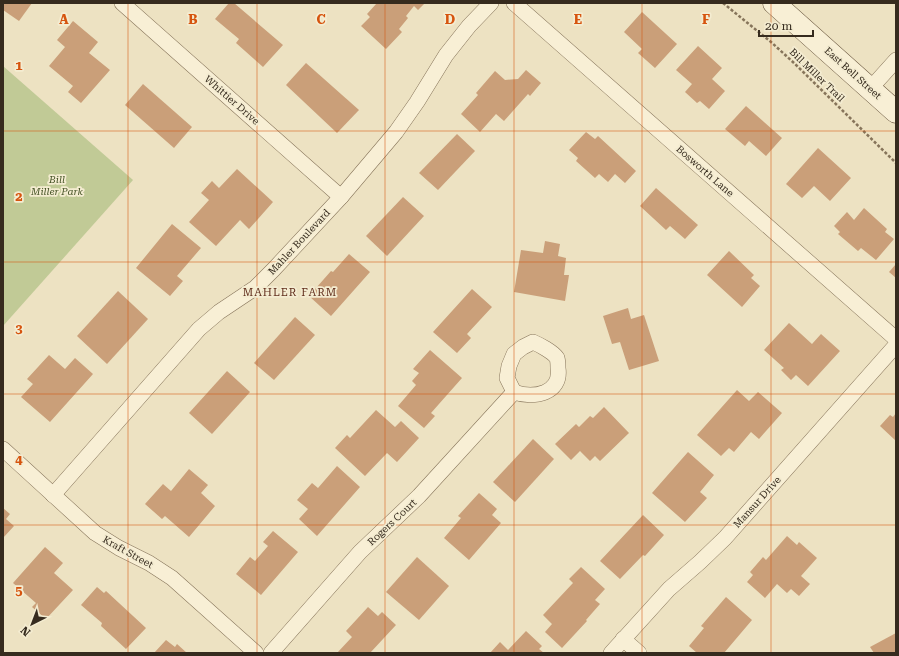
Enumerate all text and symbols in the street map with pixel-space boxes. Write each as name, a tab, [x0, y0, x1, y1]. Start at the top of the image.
text: A	[59, 12, 69, 27]
text: B	[188, 12, 198, 27]
text: C	[316, 12, 326, 27]
text: D	[445, 12, 455, 27]
text: E	[574, 12, 582, 27]
text: F	[702, 12, 710, 27]
scale bar	[759, 12, 813, 38]
text: 20 m	[765, 19, 792, 33]
street label: East Bell Street	[822, 45, 884, 101]
street label: Bill Miller Trail	[787, 46, 847, 104]
text: 1	[15, 58, 23, 73]
street label: Whittier Drive	[202, 73, 262, 127]
street label: Bosworth Lane	[674, 143, 736, 199]
park label: Bill Miller Park	[30, 174, 84, 197]
text: 2	[15, 189, 23, 204]
street label: Mahler Boulevard	[266, 207, 333, 277]
district label: MAHLER FARM	[243, 286, 337, 299]
text: 3	[15, 321, 23, 336]
text: 4	[15, 452, 23, 467]
street label: Mansur Drive	[731, 474, 783, 530]
street label: Rogers Court	[365, 496, 419, 547]
street label: Kraft Street	[101, 534, 155, 570]
text: 5	[15, 583, 23, 598]
north arrow	[12, 604, 52, 644]
text: N	[18, 623, 33, 639]

